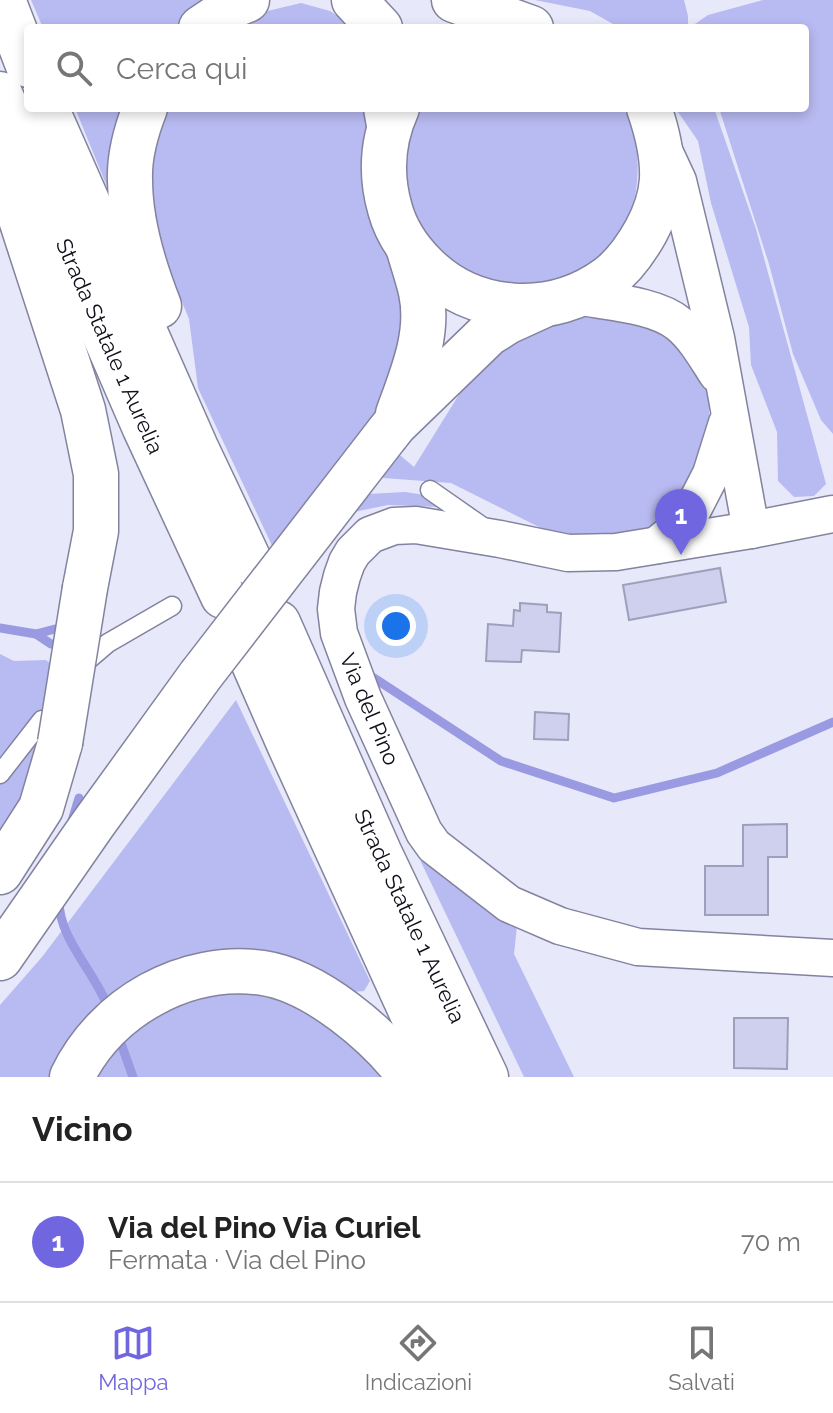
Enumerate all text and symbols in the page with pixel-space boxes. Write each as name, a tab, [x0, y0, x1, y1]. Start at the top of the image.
search box	[24, 24, 809, 112]
icon: search	[52, 46, 96, 90]
text: Cerca qui	[116, 51, 248, 86]
street label: Strada Statale 1 Aurelia	[51, 234, 169, 458]
pin: 1	[655, 489, 707, 555]
your location	[376, 606, 416, 646]
street label: Via del Pino	[335, 649, 405, 769]
street label: Strada Statale 1 Aurelia	[349, 805, 471, 1027]
text: Vicino	[32, 1109, 133, 1149]
text: Via del Pino Via Curiel	[108, 1210, 421, 1245]
text: 1	[52, 1227, 64, 1257]
text: 70 m	[741, 1227, 801, 1257]
text: Fermata · Via del Pino	[108, 1245, 366, 1275]
tab: Mappa	[98, 1321, 168, 1395]
tab: Indicazioni	[365, 1321, 472, 1395]
tab: Salvati	[668, 1321, 735, 1395]

